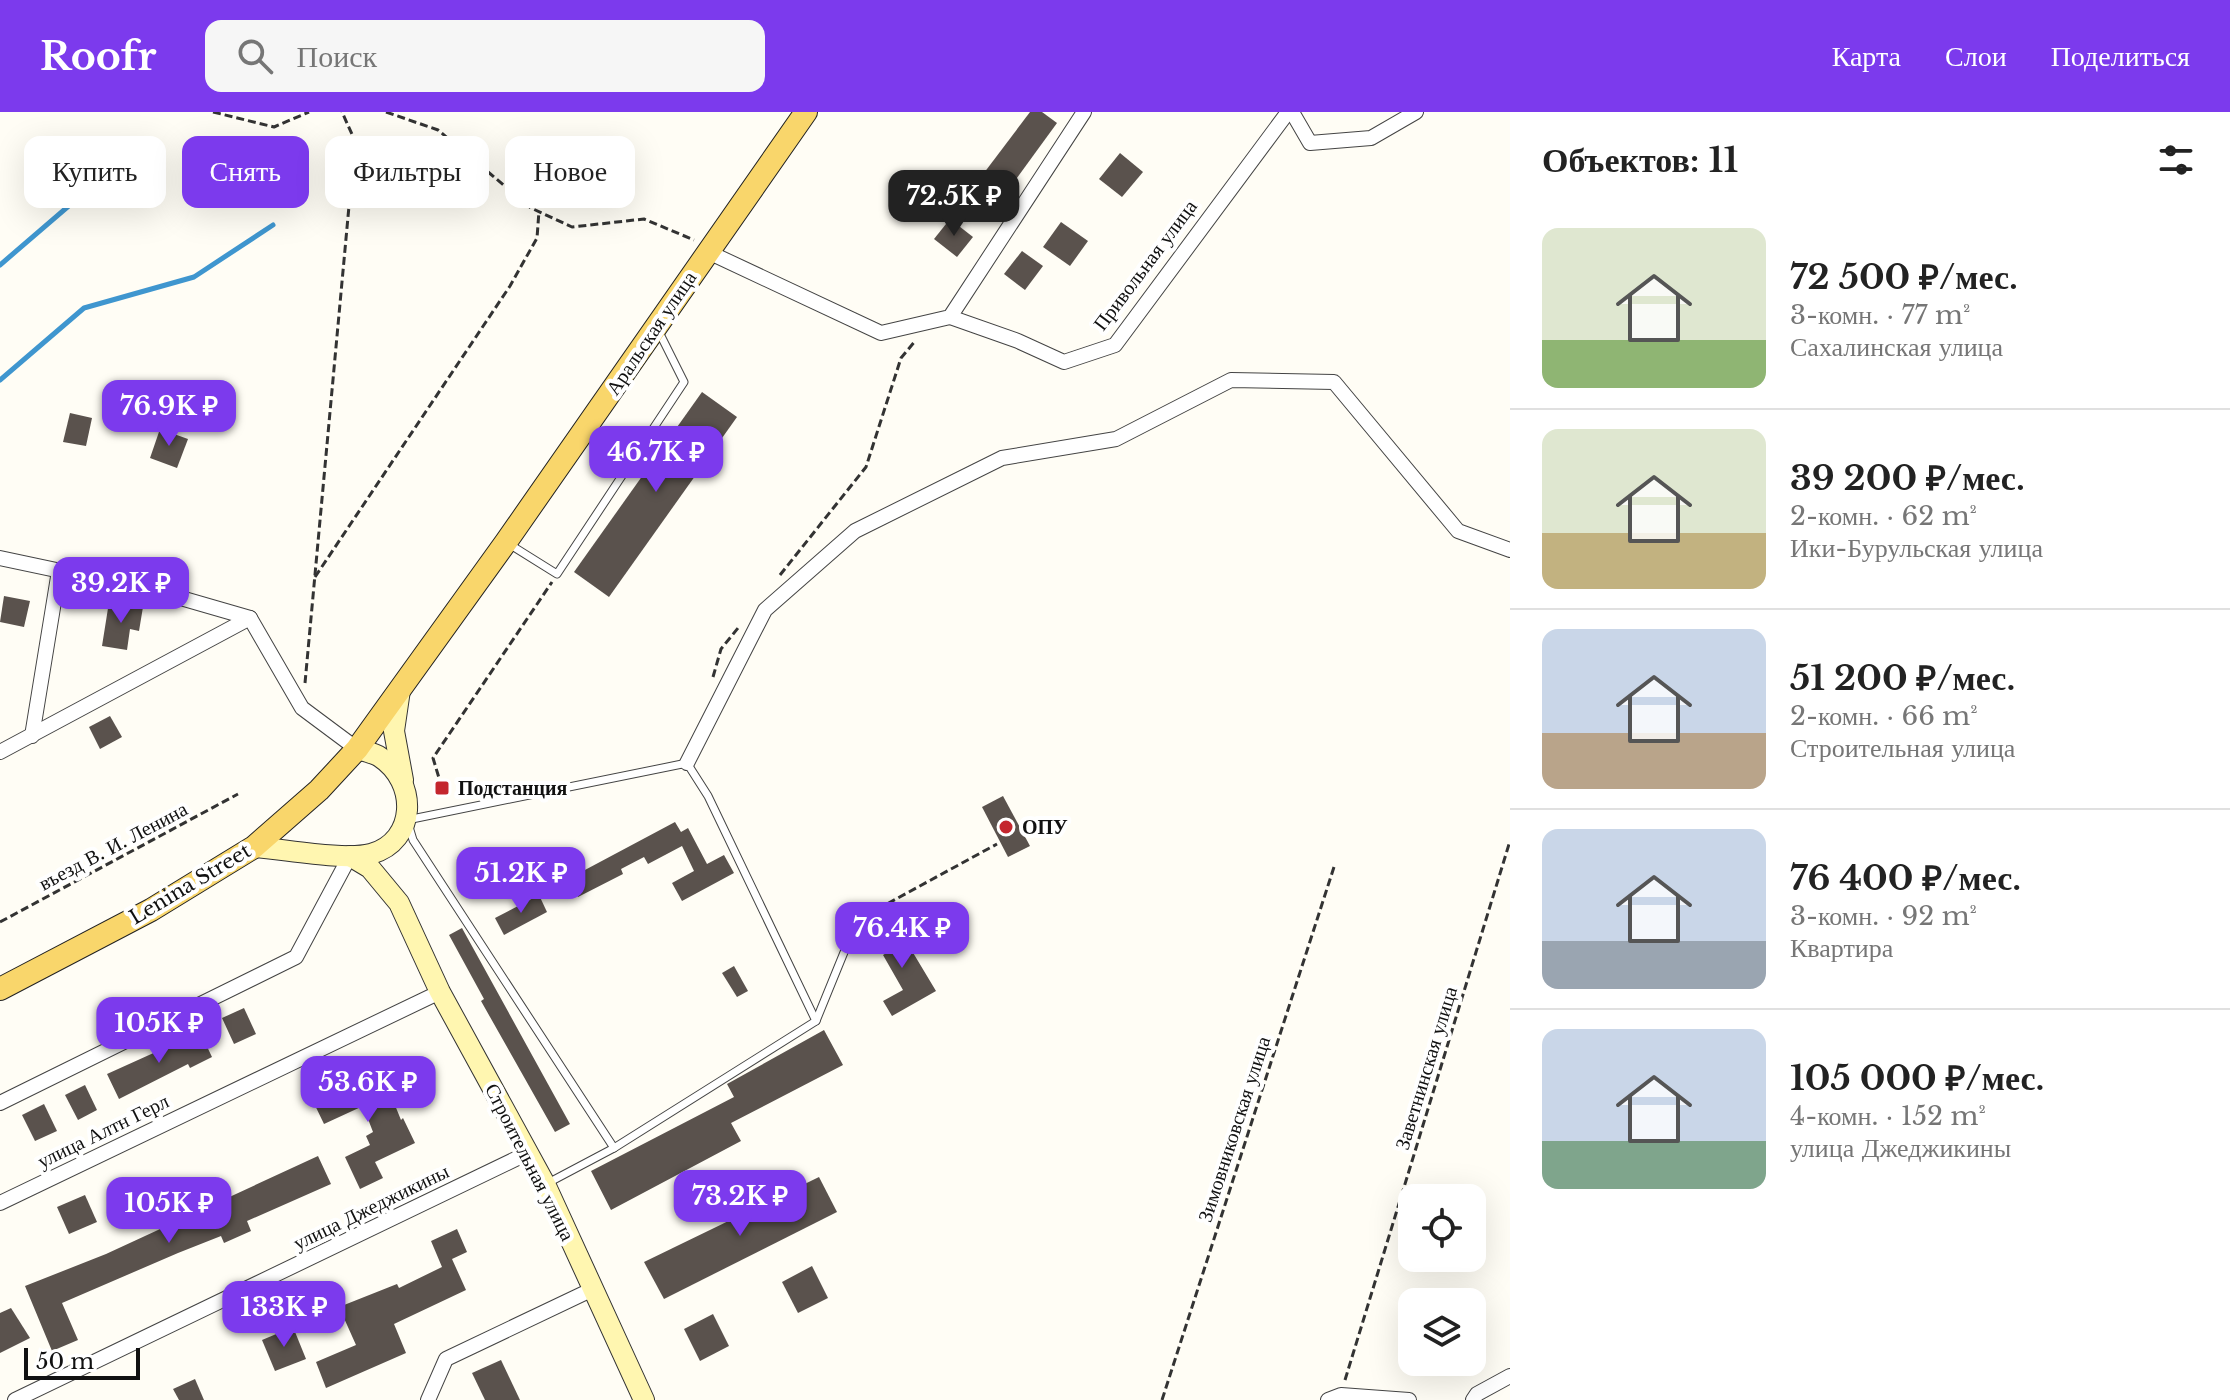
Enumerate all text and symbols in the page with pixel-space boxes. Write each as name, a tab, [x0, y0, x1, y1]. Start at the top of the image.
search box	[205, 20, 765, 92]
text: Roofr	[40, 33, 157, 80]
icon: search	[233, 34, 277, 78]
text: Поиск	[297, 38, 377, 75]
text: Карта	[1832, 39, 1901, 74]
text: Слои	[1945, 39, 2007, 74]
text: Поделиться	[2051, 39, 2190, 74]
chip: Купить	[24, 136, 166, 208]
chip: Снять	[182, 136, 309, 208]
chip: Фильтры	[325, 136, 489, 208]
chip: Новое	[505, 136, 635, 208]
icon: filters	[2154, 138, 2198, 182]
text: Объектов: 11	[1542, 139, 1738, 181]
pin: 72.5K ₽	[880, 170, 1028, 238]
text: 72.5K ₽	[906, 180, 1002, 212]
street label: Привольная улица	[1088, 195, 1202, 335]
text: 72 500 ₽/мес.	[1790, 256, 2018, 298]
icon: home	[1606, 260, 1702, 356]
street label: Аральская улица	[601, 266, 701, 399]
text: 3-комн. · 77 m²	[1790, 299, 1970, 331]
text: Сахалинская улица	[1790, 331, 2003, 363]
pin: 76.9K ₽	[95, 380, 243, 448]
text: 76.9K ₽	[120, 390, 218, 422]
pin: 46.7K ₽	[582, 426, 730, 494]
text: 46.7K ₽	[607, 436, 705, 468]
text: 39 200 ₽/мес.	[1790, 457, 2025, 499]
icon: home	[1606, 461, 1702, 557]
text: 2-комн. · 62 m²	[1790, 500, 1977, 532]
text: Ики-Бурульская улица	[1790, 532, 2043, 564]
pin: 39.2K ₽	[47, 557, 195, 625]
text: 39.2K ₽	[71, 567, 171, 599]
text: 51 200 ₽/мес.	[1790, 657, 2015, 699]
icon: home	[1606, 661, 1702, 757]
text: 2-комн. · 66 m²	[1790, 700, 1978, 732]
text: Строительная улица	[1790, 732, 2015, 764]
place label: Подстанция	[458, 776, 568, 800]
marker: Подстанция	[433, 779, 451, 797]
street label: въезд В. И. Ленина	[35, 797, 192, 895]
place label: ОПУ	[1022, 815, 1068, 839]
marker: ОПУ	[997, 818, 1015, 836]
street label: Lenina Street	[125, 838, 255, 930]
pin: 51.2K ₽	[447, 847, 595, 915]
text: 51.2K ₽	[474, 857, 568, 889]
text: 76 400 ₽/мес.	[1790, 857, 2021, 899]
icon: home	[1606, 861, 1702, 957]
text: 3-комн. · 92 m²	[1790, 900, 1977, 932]
pin: 76.4K ₽	[828, 902, 976, 970]
text: 76.4K ₽	[853, 912, 951, 944]
text: Квартира	[1790, 932, 1893, 964]
street label: Заветнинская улица	[1390, 983, 1462, 1153]
pin: 105K ₽	[94, 997, 224, 1065]
text: 105K ₽	[114, 1007, 204, 1039]
street label: Зимовниковская улица	[1193, 1033, 1275, 1225]
pin: 53.6K ₽	[294, 1056, 442, 1124]
text: 105 000 ₽/мес.	[1790, 1057, 2044, 1099]
icon: home	[1606, 1061, 1702, 1157]
text: 53.6K ₽	[319, 1066, 417, 1098]
street label: Строительная улица	[480, 1079, 580, 1245]
street label: улица Алтн Герл	[33, 1089, 173, 1173]
text: 4-комн. · 152 m²	[1790, 1100, 1986, 1132]
text: улица Джеджикины	[1790, 1132, 2011, 1164]
street label: улица Джеджикины	[289, 1159, 453, 1255]
pin: 73.2K ₽	[666, 1170, 814, 1238]
pin: 105K ₽	[104, 1177, 234, 1245]
text: 73.2K ₽	[692, 1180, 788, 1212]
map controls	[1398, 1184, 1486, 1376]
button: locate	[1398, 1184, 1486, 1272]
text: 105K ₽	[124, 1187, 214, 1219]
pin: 133K ₽	[219, 1281, 349, 1349]
button: layers	[1398, 1288, 1486, 1376]
text: 133K ₽	[240, 1291, 328, 1323]
scale bar	[24, 1344, 140, 1380]
text: 50 m	[36, 1348, 94, 1375]

